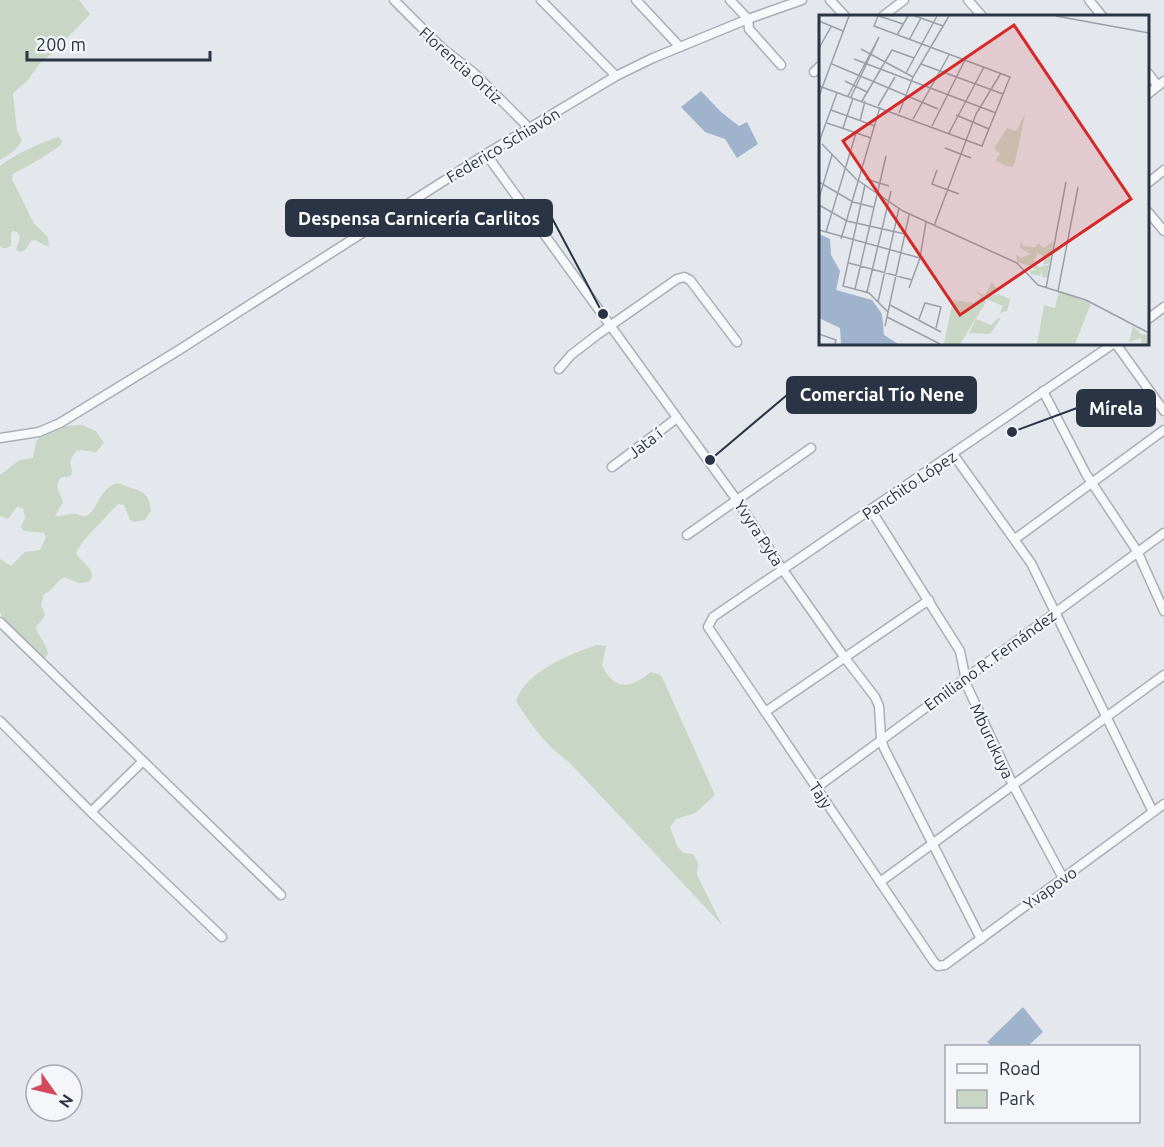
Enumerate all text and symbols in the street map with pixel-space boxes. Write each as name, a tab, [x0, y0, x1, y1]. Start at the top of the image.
inset map	[819, 15, 1149, 345]
street label: Florencia Ortiz	[416, 23, 506, 107]
scale bar	[27, 24, 210, 62]
text: 200 m	[36, 34, 86, 54]
street label: Federico Schiavón	[443, 104, 563, 186]
callout: Despensa Carnicería Carlitos	[286, 200, 552, 236]
text: Despensa Carnicería Carlitos	[298, 208, 540, 228]
callout: Comercial Tío Nene	[787, 377, 976, 413]
text: Comercial Tío Nene	[800, 384, 964, 404]
callout: Mírela	[1077, 390, 1155, 426]
text: Mírela	[1089, 398, 1143, 418]
street label: Jata í	[624, 423, 666, 462]
street label: Panchito López	[859, 447, 959, 523]
street label: Yvyra Pyta	[731, 497, 787, 569]
street label: Emiliano R. Fernández	[921, 606, 1059, 714]
street label: Mburukuya	[967, 701, 1017, 781]
street label: Tajy	[806, 778, 836, 812]
street label: Yvapovo	[1020, 863, 1080, 913]
legend	[945, 1045, 1140, 1123]
text: Road	[999, 1058, 1041, 1078]
north arrow	[24, 1063, 84, 1123]
text: Park	[999, 1088, 1035, 1108]
text: N	[56, 1091, 77, 1111]

